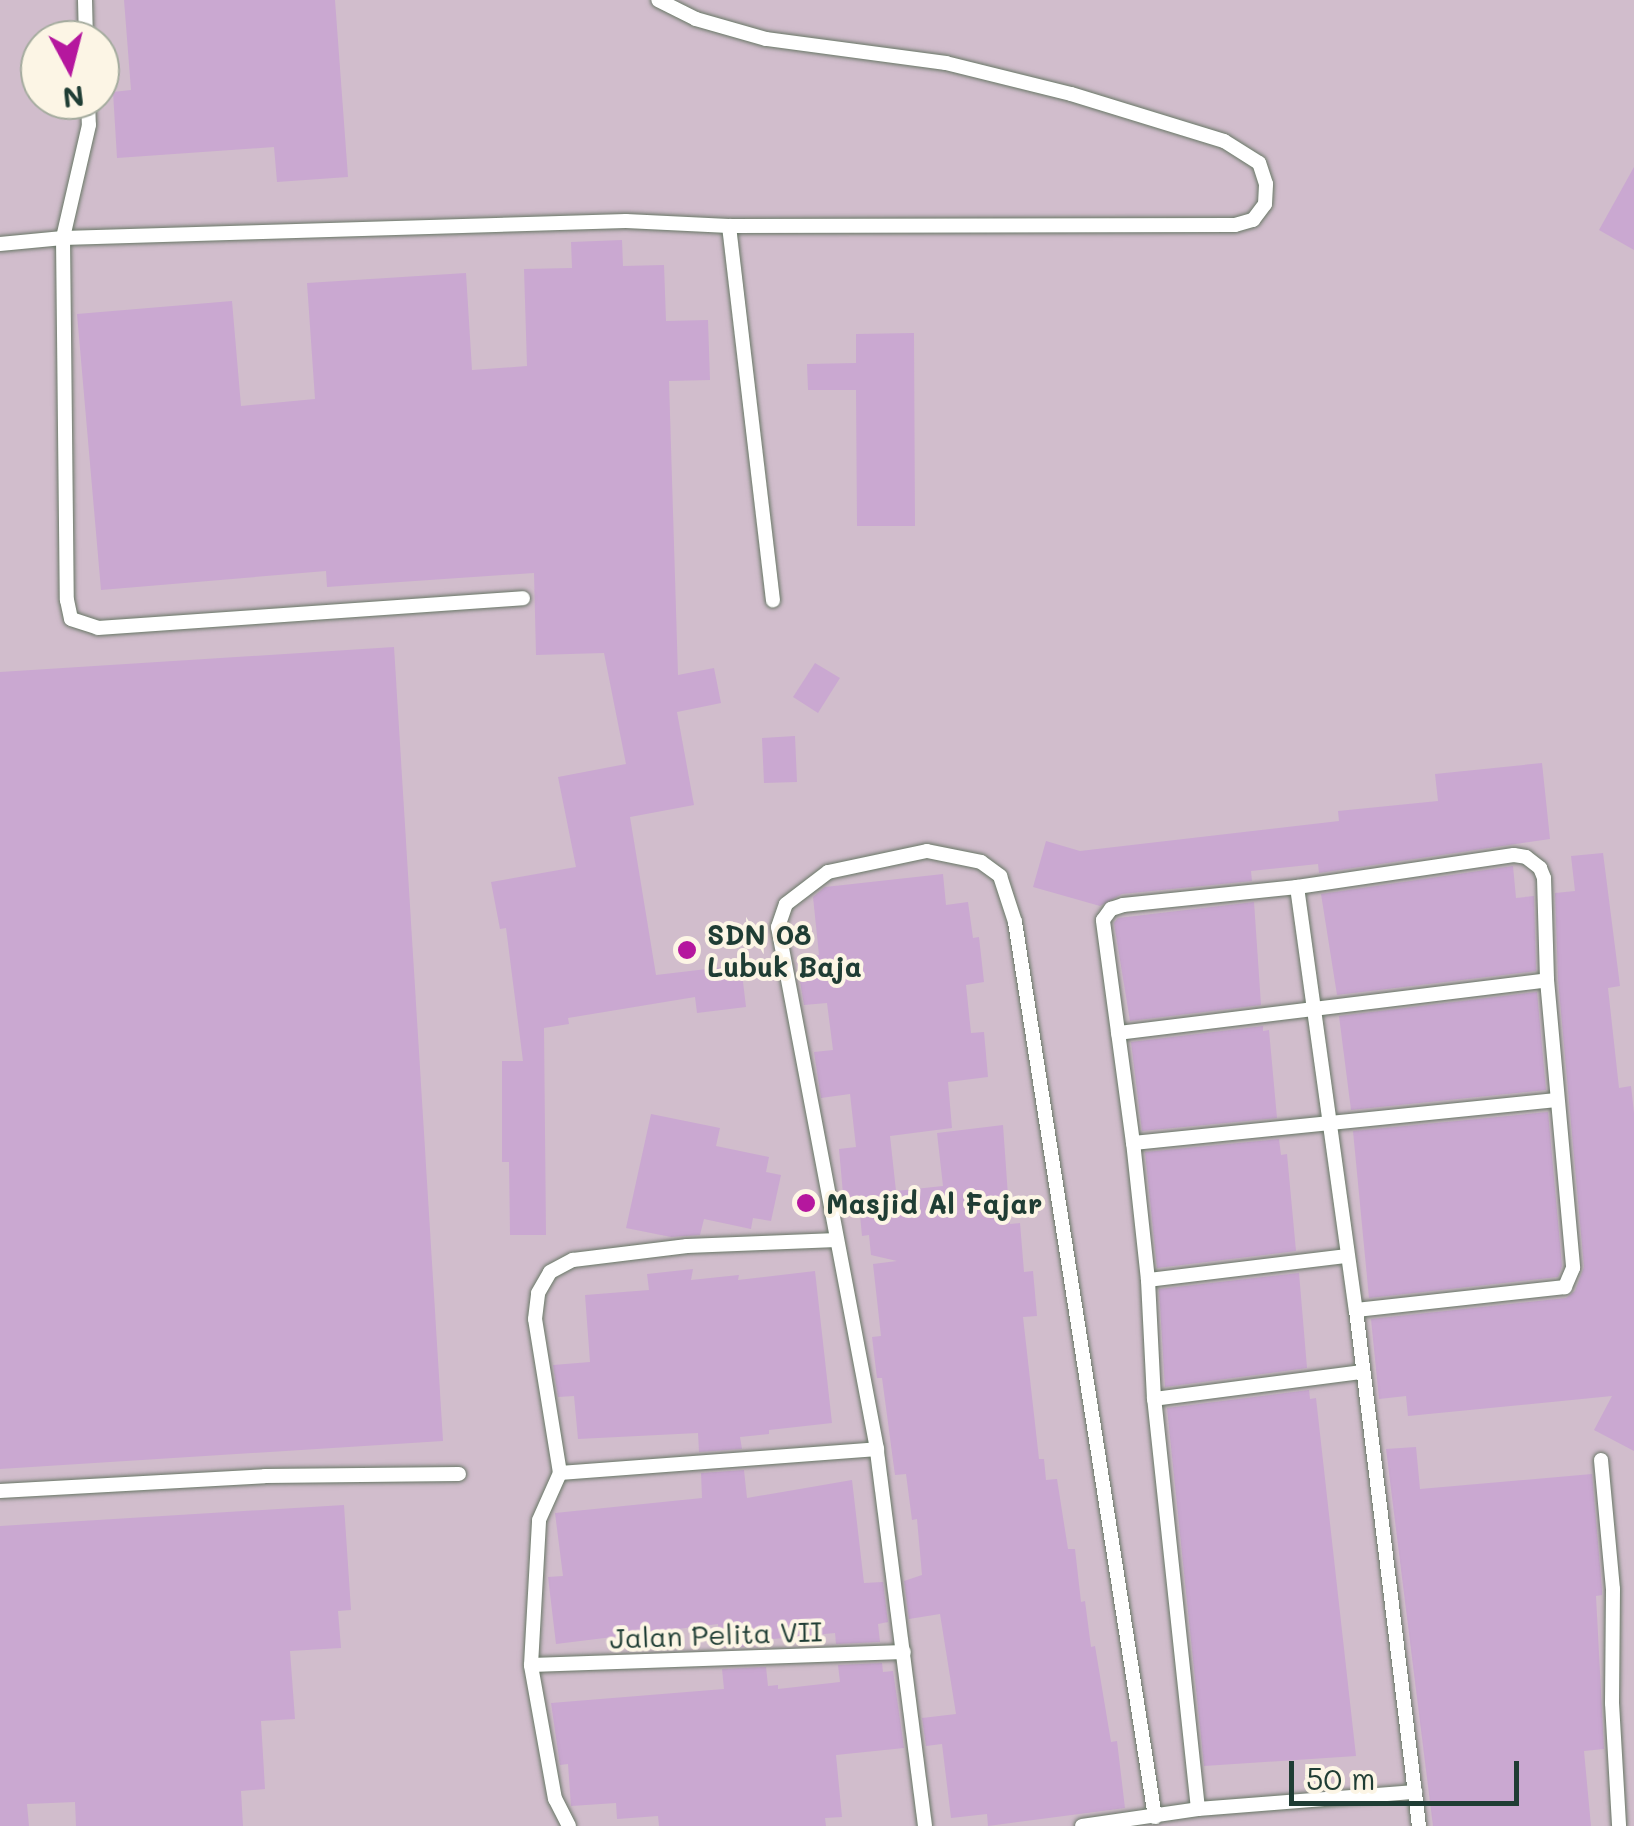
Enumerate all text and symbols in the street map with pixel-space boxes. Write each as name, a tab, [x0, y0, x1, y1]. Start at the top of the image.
north arrow	[20, 20, 120, 120]
text: N	[61, 79, 86, 117]
place label: SDN 08 Lubuk Baja	[707, 917, 862, 983]
marker: SDN 08 Lubuk Baja	[676, 939, 698, 961]
place label: Masjid Al Fajar	[826, 1186, 1042, 1220]
marker: Masjid Al Fajar	[795, 1192, 817, 1214]
street label: Jalan Pelita VII	[609, 1613, 823, 1655]
scale bar	[1294, 1741, 1524, 1803]
text: 50 m	[1306, 1758, 1376, 1798]

